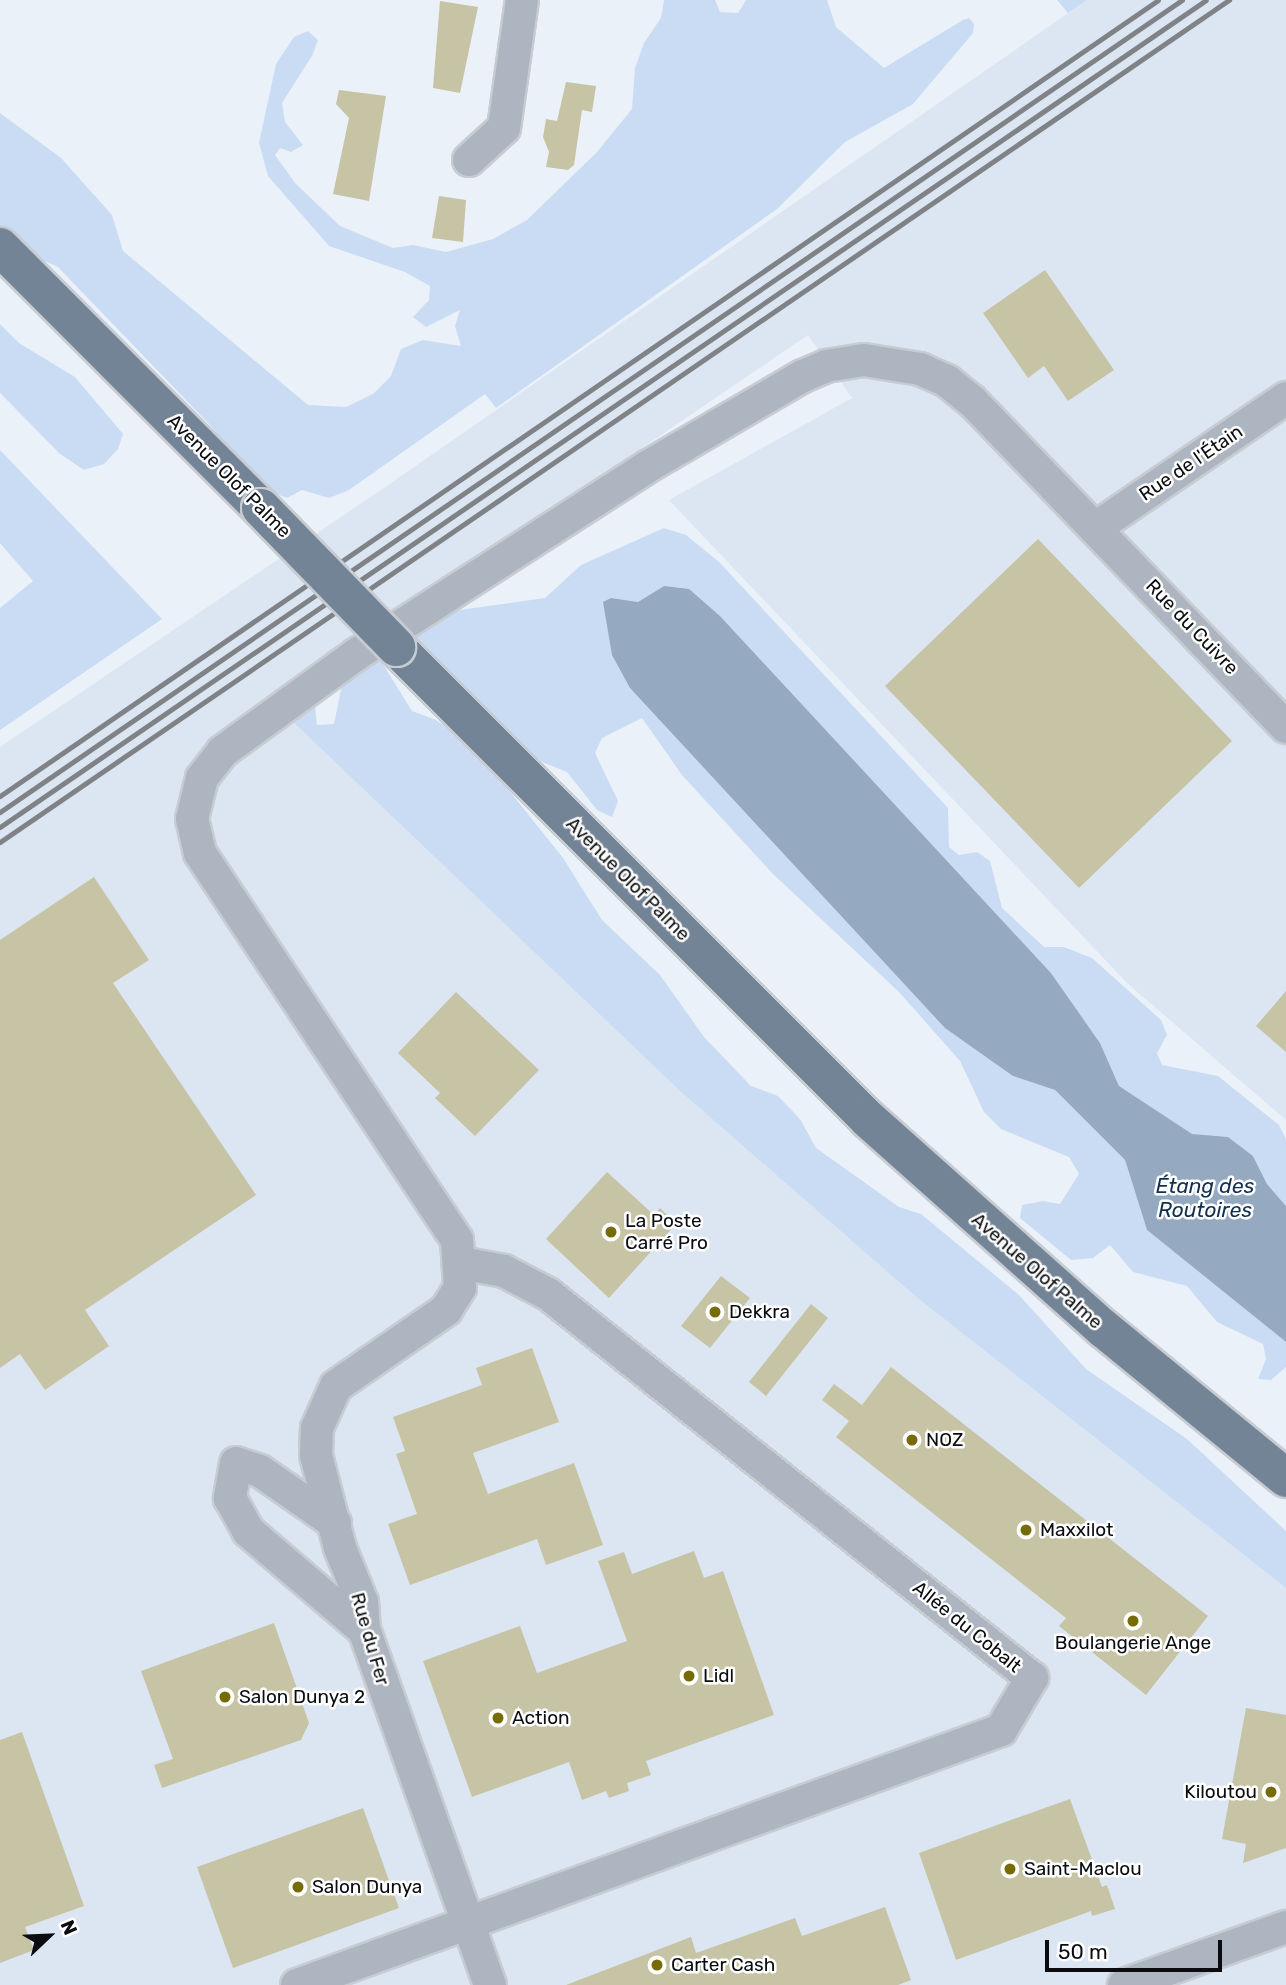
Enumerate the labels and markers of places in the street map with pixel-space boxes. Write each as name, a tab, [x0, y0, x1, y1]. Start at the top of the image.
place label: La Poste Carré Pro	[625, 1210, 708, 1254]
marker: La Poste Carré Pro	[603, 1224, 619, 1240]
place label: Dekkra	[729, 1301, 790, 1323]
marker: Dekkra	[707, 1304, 723, 1320]
place label: NOZ	[926, 1429, 963, 1451]
marker: NOZ	[904, 1432, 920, 1448]
place label: Maxxilot	[1040, 1519, 1114, 1541]
marker: Maxxilot	[1018, 1522, 1034, 1538]
marker: Boulangerie Ange	[1125, 1613, 1141, 1629]
place label: Boulangerie Ange	[1055, 1632, 1211, 1654]
place label: Lidl	[703, 1665, 734, 1687]
marker: Lidl	[681, 1668, 697, 1684]
place label: Salon Dunya 2	[239, 1686, 365, 1708]
marker: Salon Dunya 2	[217, 1689, 233, 1705]
place label: Action	[512, 1707, 570, 1729]
marker: Action	[490, 1710, 506, 1726]
place label: Kiloutou	[1184, 1781, 1257, 1803]
marker: Kiloutou	[1263, 1784, 1279, 1800]
place label: Saint-Maclou	[1024, 1858, 1142, 1880]
marker: Saint-Maclou	[1002, 1861, 1018, 1877]
place label: Salon Dunya	[312, 1876, 422, 1898]
marker: Salon Dunya	[290, 1879, 306, 1895]
place label: Carter Cash	[671, 1954, 776, 1976]
marker: Carter Cash	[649, 1957, 665, 1973]

